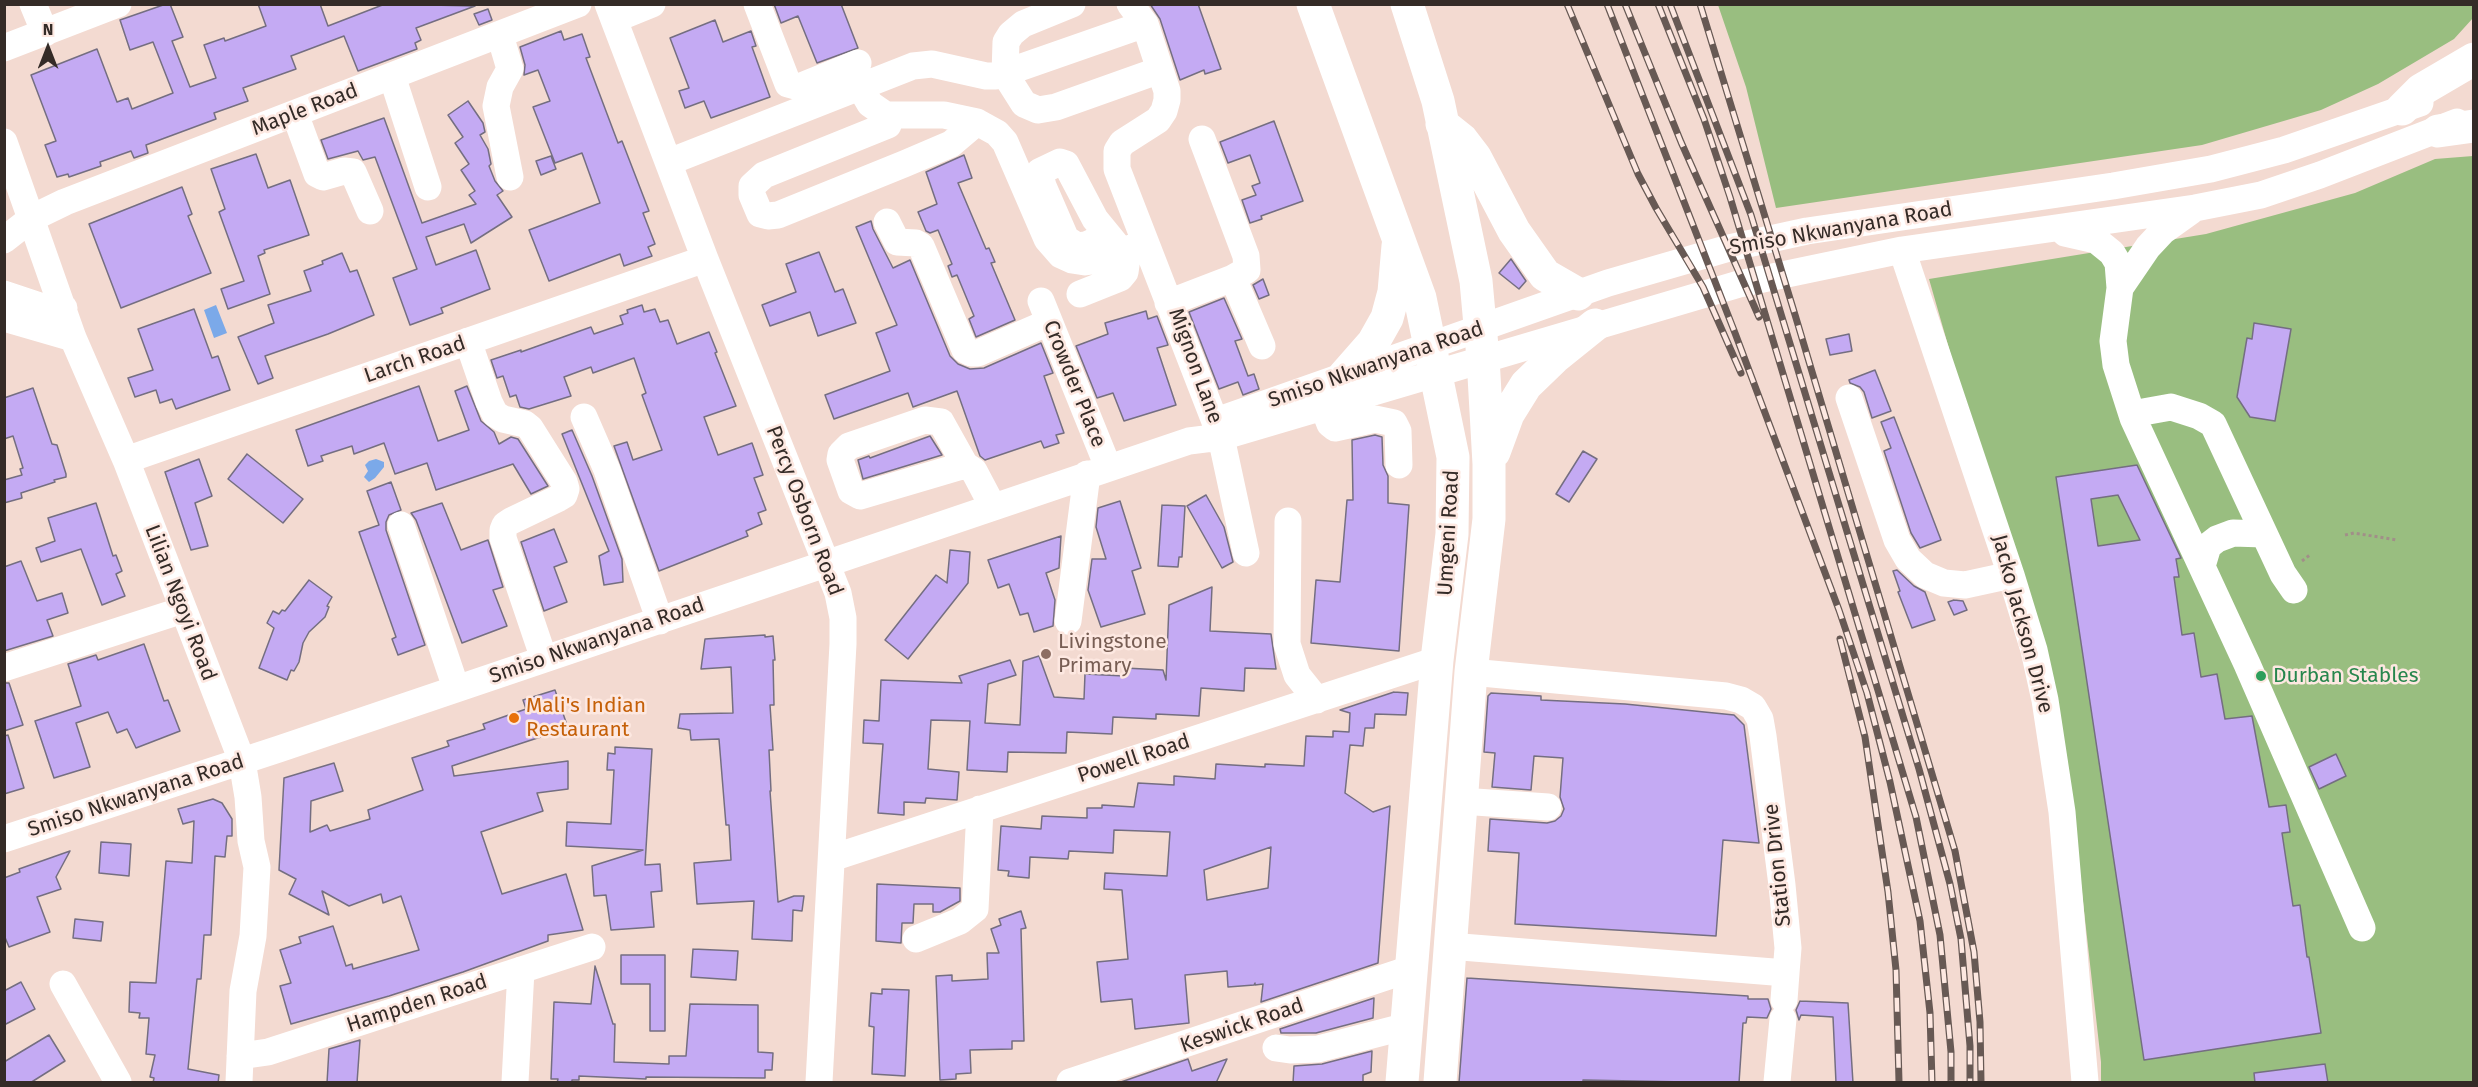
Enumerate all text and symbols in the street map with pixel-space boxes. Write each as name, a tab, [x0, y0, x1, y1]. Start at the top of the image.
north arrow	[18, 18, 78, 78]
text: N	[43, 20, 53, 39]
street label: Maple Road	[248, 78, 362, 142]
street label: Smiso Nkwanyana Road	[1728, 197, 1954, 261]
street label: Mignon Lane	[1162, 305, 1228, 427]
street label: Smiso Nkwanyana Road	[1265, 316, 1487, 414]
street label: Crowder Place	[1037, 317, 1111, 451]
street label: Larch Road	[361, 331, 469, 389]
street label: Percy Osborn Road	[760, 423, 848, 599]
street label: Umgeni Road	[1433, 469, 1465, 597]
street label: Lilian Ngoyi Road	[139, 521, 221, 685]
street label: Jacko Jackson Drive	[1986, 532, 2058, 716]
street label: Smiso Nkwanyana Road	[486, 592, 708, 690]
place label: Livingstone Primary	[1058, 629, 1167, 679]
marker: Livingstone Primary	[1039, 647, 1053, 661]
place label: Durban Stables	[2273, 663, 2418, 689]
marker: Durban Stables	[2254, 669, 2268, 683]
place label: Mali's Indian Restaurant	[526, 693, 646, 743]
marker: Mali's Indian Restaurant	[507, 711, 521, 725]
street label: Powell Road	[1075, 729, 1193, 789]
street label: Smiso Nkwanyana Road	[25, 749, 247, 843]
street label: Station Drive	[1759, 802, 1797, 928]
street label: Hampden Road	[343, 969, 491, 1039]
street label: Keswick Road	[1177, 993, 1307, 1059]

